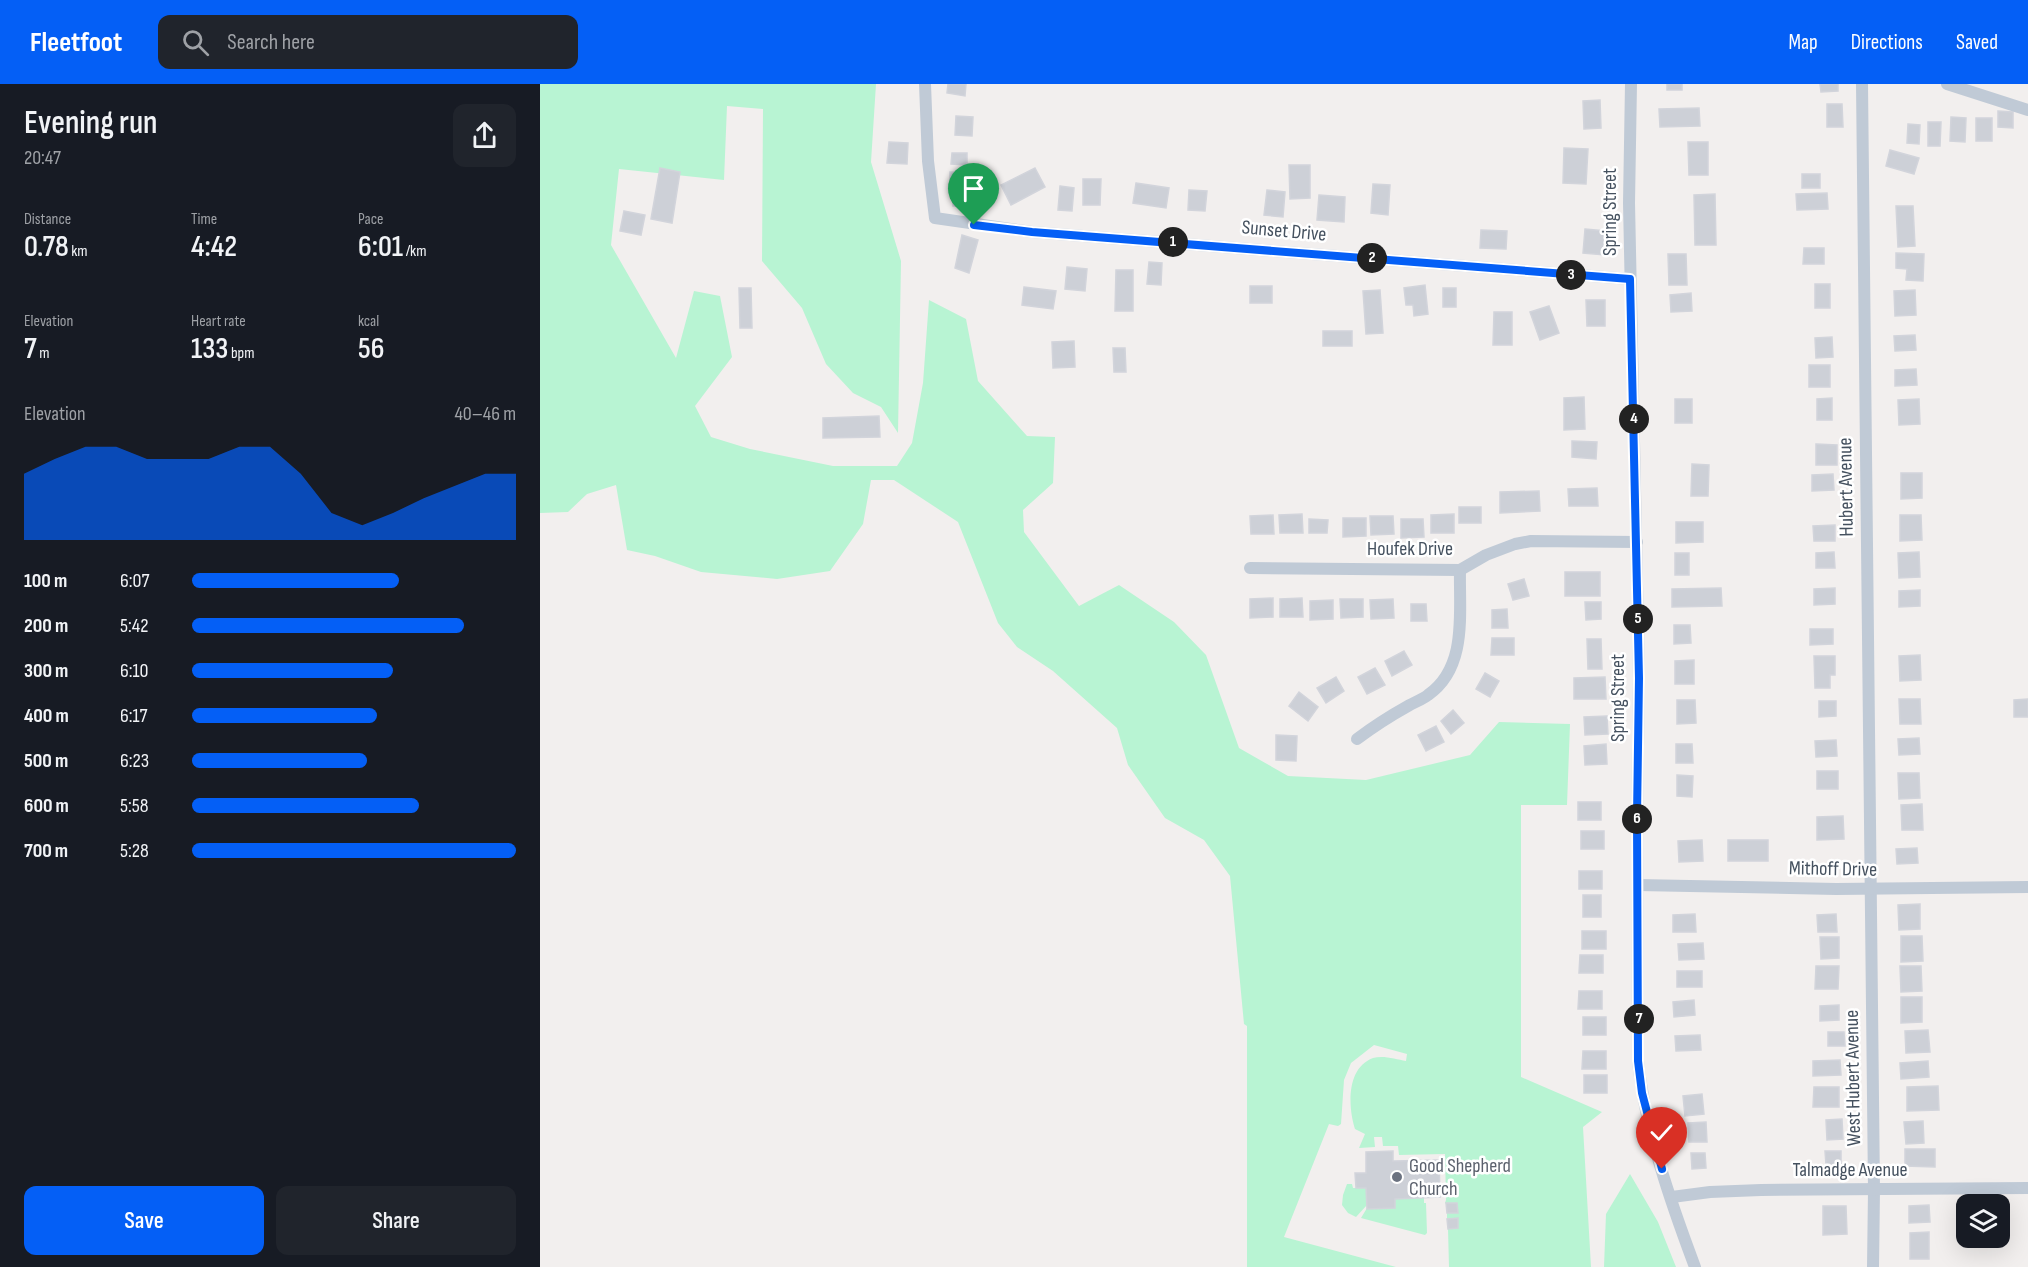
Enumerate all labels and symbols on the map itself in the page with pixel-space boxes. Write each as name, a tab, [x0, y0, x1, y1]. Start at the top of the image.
pin	[948, 163, 999, 225]
street label: Spring Street	[1598, 168, 1622, 256]
street label: Sunset Drive	[1241, 215, 1327, 247]
pin: 1	[1158, 227, 1188, 257]
pin: 2	[1357, 243, 1387, 273]
pin: 3	[1556, 260, 1586, 290]
pin: 4	[1619, 404, 1649, 434]
street label: Hubert Avenue	[1833, 437, 1859, 537]
street label: Houfek Drive	[1367, 537, 1453, 561]
pin: 5	[1623, 604, 1653, 634]
street label: Spring Street	[1606, 654, 1630, 742]
pin: 6	[1622, 804, 1652, 834]
street label: Mithoff Drive	[1789, 856, 1877, 882]
pin: 7	[1624, 1004, 1654, 1034]
street label: West Hubert Avenue	[1840, 1010, 1866, 1146]
pin	[1636, 1107, 1687, 1169]
place label: Good Shepherd Church	[1409, 1154, 1511, 1201]
street label: Talmadge Avenue	[1792, 1158, 1908, 1182]
marker: Good Shepherd Church	[1390, 1170, 1404, 1184]

